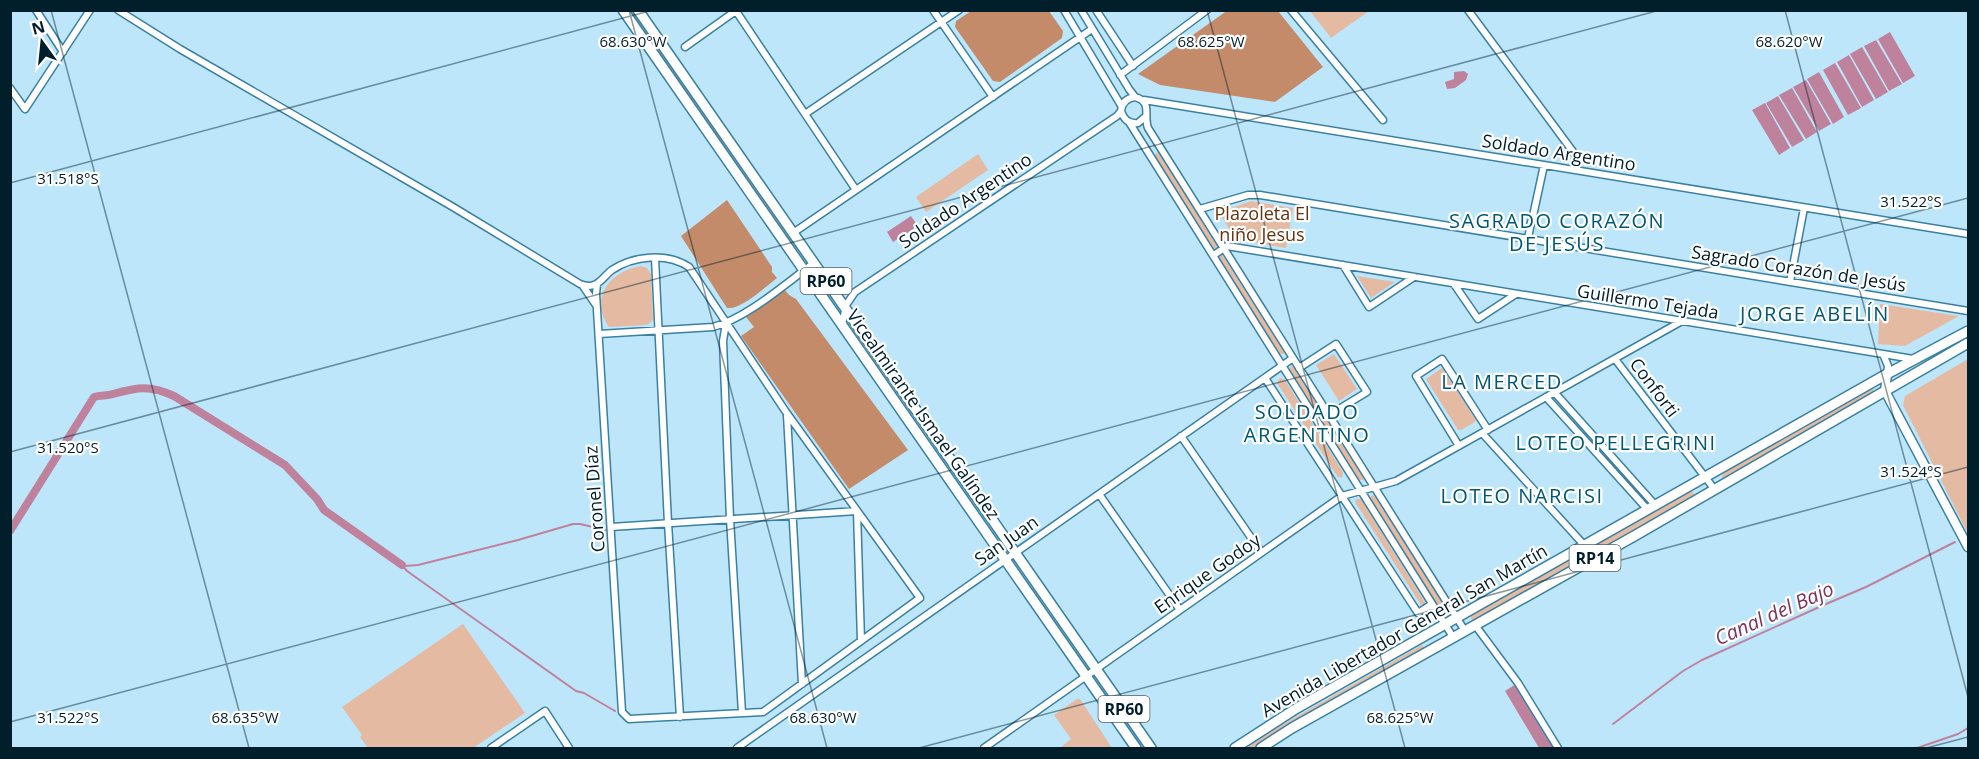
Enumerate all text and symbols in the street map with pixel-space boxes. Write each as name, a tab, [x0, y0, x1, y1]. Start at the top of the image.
north arrow	[12, 12, 72, 72]
text: N	[29, 15, 47, 40]
text: 68.630°W	[599, 31, 667, 51]
text: 68.625°W	[1177, 31, 1245, 51]
text: 68.620°W	[1755, 31, 1823, 51]
street label: Soldado Argentino	[1480, 128, 1638, 176]
street label: Soldado Argentino	[894, 147, 1036, 253]
text: 31.518°S	[37, 168, 99, 188]
text: 31.522°S	[1880, 191, 1942, 211]
park label: Plazoleta El niño Jesus	[1215, 201, 1309, 246]
district label: SAGRADO CORAZÓN DE JESÚS	[1449, 207, 1665, 257]
street label: Sagrado Corazón de Jesús	[1690, 239, 1908, 297]
road number: RP60	[800, 268, 852, 294]
street label: Guillermo Tejada	[1576, 278, 1720, 324]
district label: JORGE ABELÍN	[1738, 300, 1890, 327]
street label: Vicealmirante Ismael Galíndez	[842, 304, 1006, 524]
street label: Conforti	[1625, 352, 1685, 422]
district label: LA MERCED	[1441, 368, 1563, 395]
district label: SOLDADO ARGENTINO	[1244, 398, 1370, 448]
district label: LOTEO PELLEGRINI	[1515, 429, 1717, 456]
text: 31.520°S	[37, 437, 99, 457]
street label: Coronel Díaz	[578, 445, 610, 553]
text: 31.524°S	[1880, 461, 1942, 481]
district label: LOTEO NARCISI	[1440, 482, 1604, 509]
street label: San Juan	[969, 509, 1043, 571]
street label: Enrique Godoy	[1149, 527, 1266, 619]
street label: Avenida Libertador General San Martín	[1257, 538, 1551, 722]
road number: RP14	[1570, 545, 1620, 571]
water label: Canal del Bajo	[1710, 575, 1838, 651]
road number: RP60	[1098, 696, 1150, 722]
text: 31.522°S	[37, 707, 99, 727]
text: 68.635°W	[211, 707, 279, 727]
text: 68.630°W	[789, 707, 857, 727]
text: 68.625°W	[1366, 707, 1434, 727]

